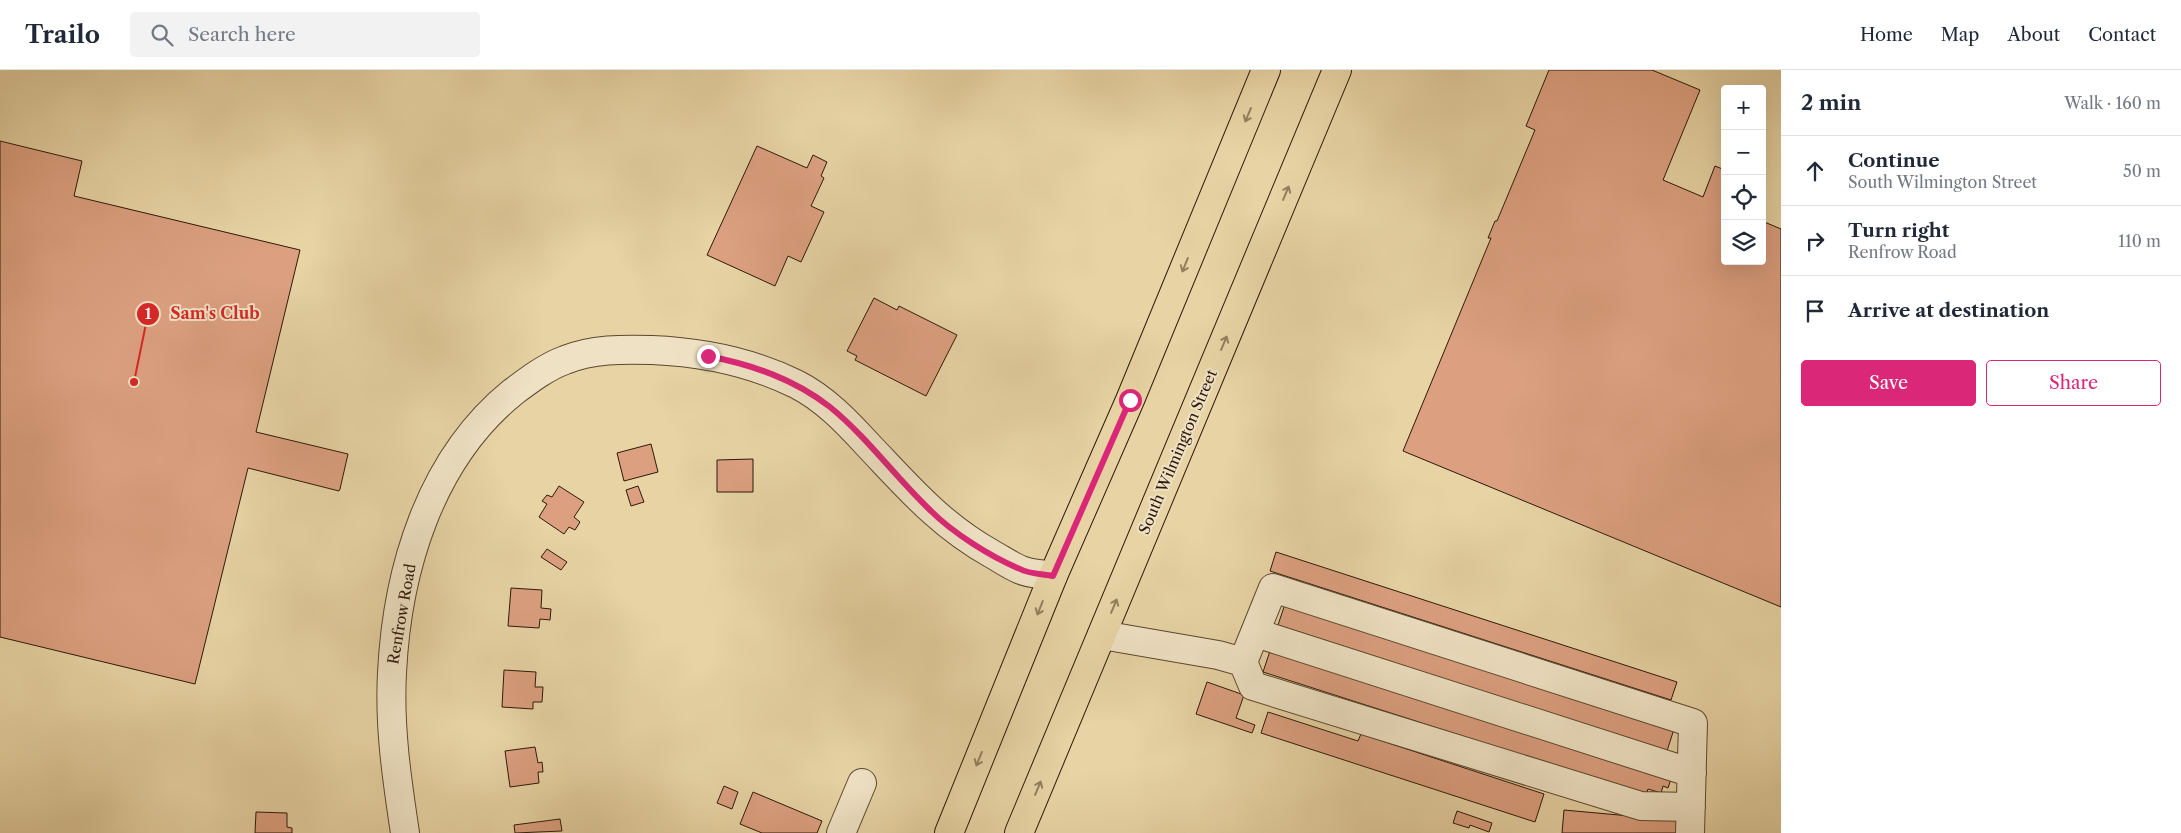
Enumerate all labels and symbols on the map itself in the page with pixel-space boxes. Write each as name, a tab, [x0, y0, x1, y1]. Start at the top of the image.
one-way arrow	[1242, 107, 1252, 122]
one-way arrow	[1282, 186, 1292, 201]
one-way arrow	[1180, 257, 1190, 272]
callout: Sam's Club	[136, 298, 270, 329]
text: Sam's Club	[170, 303, 260, 323]
text: 1	[145, 304, 152, 323]
one-way arrow	[1219, 336, 1229, 351]
route end	[697, 345, 720, 368]
street label: South Wilmington Street	[1134, 366, 1221, 537]
route start	[1119, 389, 1142, 412]
street label: Renfrow Road	[383, 562, 420, 666]
one-way arrow	[1110, 599, 1120, 614]
one-way arrow	[1035, 600, 1044, 615]
one-way arrow	[974, 751, 983, 766]
one-way arrow	[1033, 781, 1043, 796]

